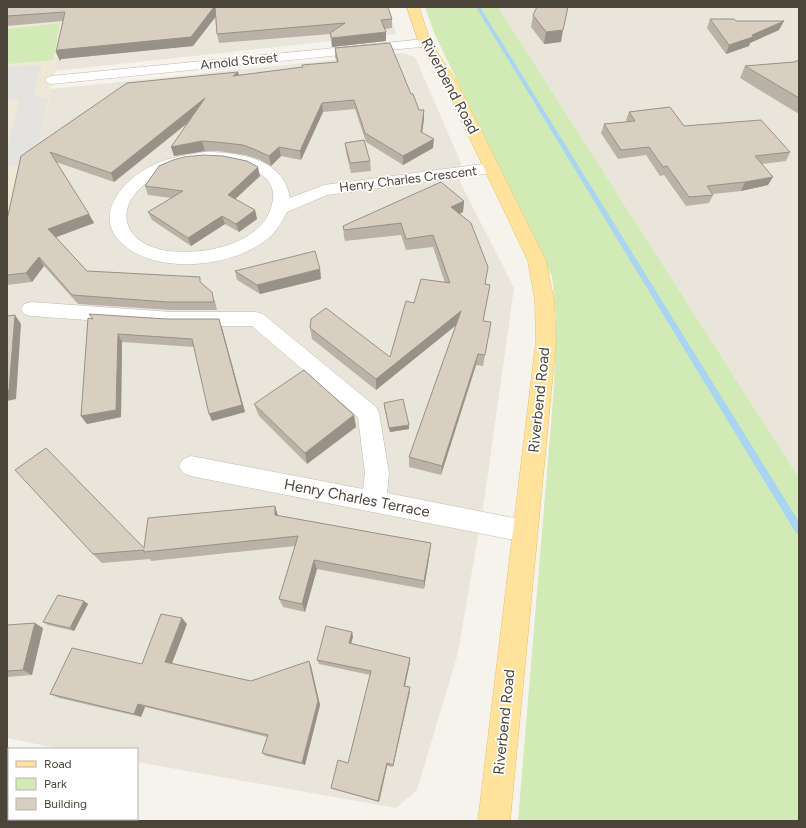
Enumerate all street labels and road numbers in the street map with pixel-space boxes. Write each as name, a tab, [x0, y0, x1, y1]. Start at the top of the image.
street label: Riverbend Road	[417, 35, 483, 137]
street label: Arnold Street	[199, 49, 279, 73]
street label: Henry Charles Crescent	[338, 163, 478, 195]
street label: Riverbend Road	[525, 346, 553, 454]
street label: Henry Charles Terrace	[283, 475, 431, 521]
street label: Riverbend Road	[490, 668, 518, 776]

